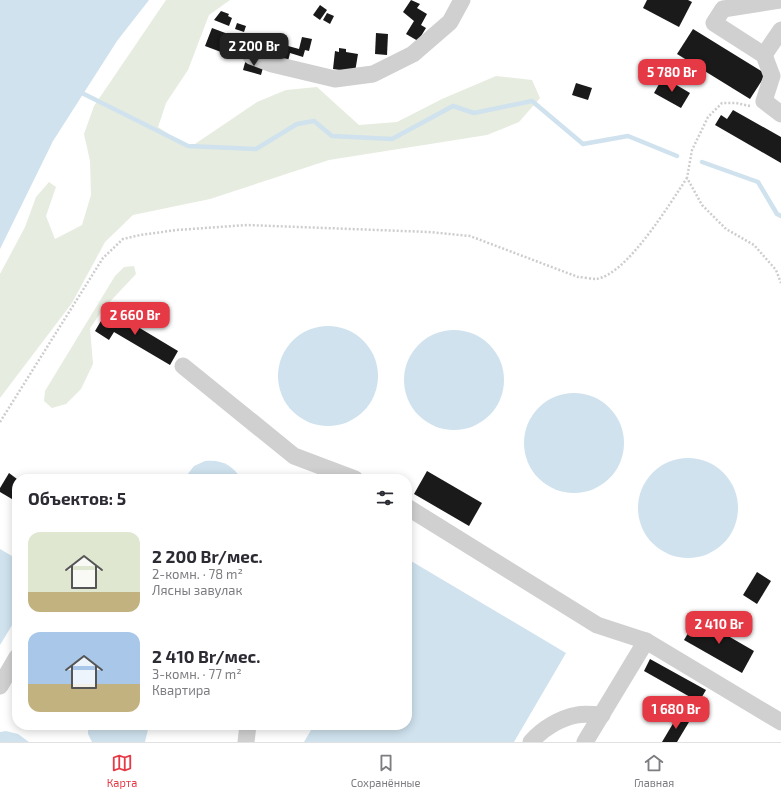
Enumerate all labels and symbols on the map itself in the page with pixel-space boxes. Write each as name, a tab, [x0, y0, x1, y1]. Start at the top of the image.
pin: 2 200 Br	[213, 33, 295, 67]
pin: 5 780 Br	[631, 59, 713, 93]
pin: 2 660 Br	[94, 302, 176, 336]
pin: 2 410 Br	[678, 611, 760, 645]
pin: 1 680 Br	[635, 696, 717, 730]

